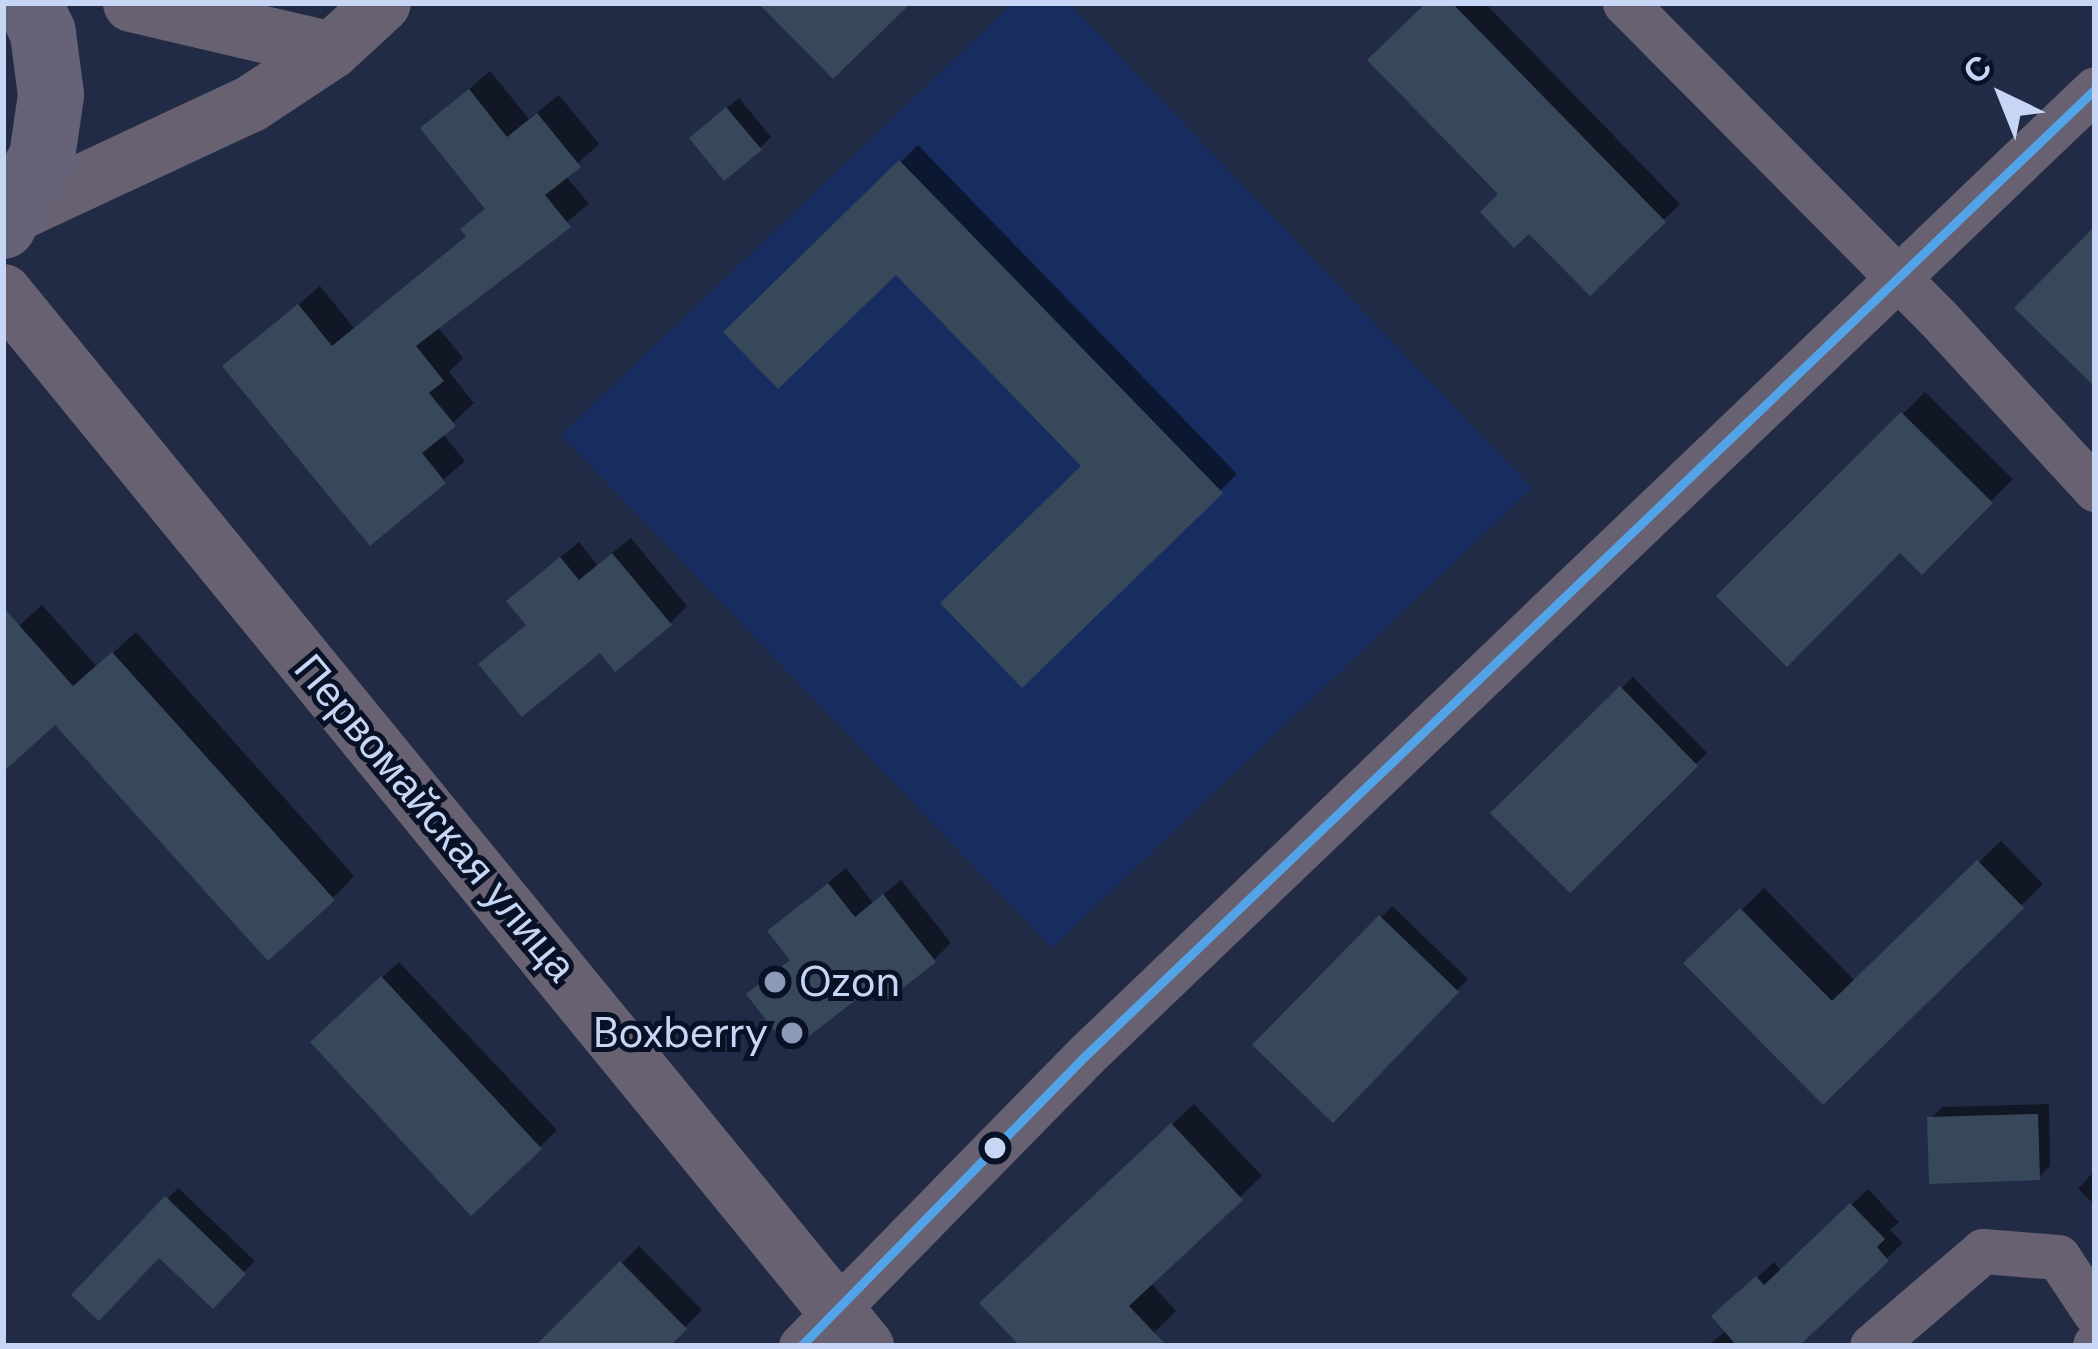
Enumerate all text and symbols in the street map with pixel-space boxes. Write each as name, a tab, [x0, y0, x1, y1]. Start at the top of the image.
north arrow	[1942, 36, 2062, 156]
text: С	[1954, 45, 2000, 93]
street label: Первомайская улица	[284, 644, 586, 992]
place label: Ozon	[799, 957, 900, 1007]
marker: Ozon	[762, 969, 788, 995]
place label: Boxberry	[593, 1008, 768, 1058]
marker: Boxberry	[779, 1020, 805, 1046]
unlabelled marker	[984, 1137, 1006, 1159]

